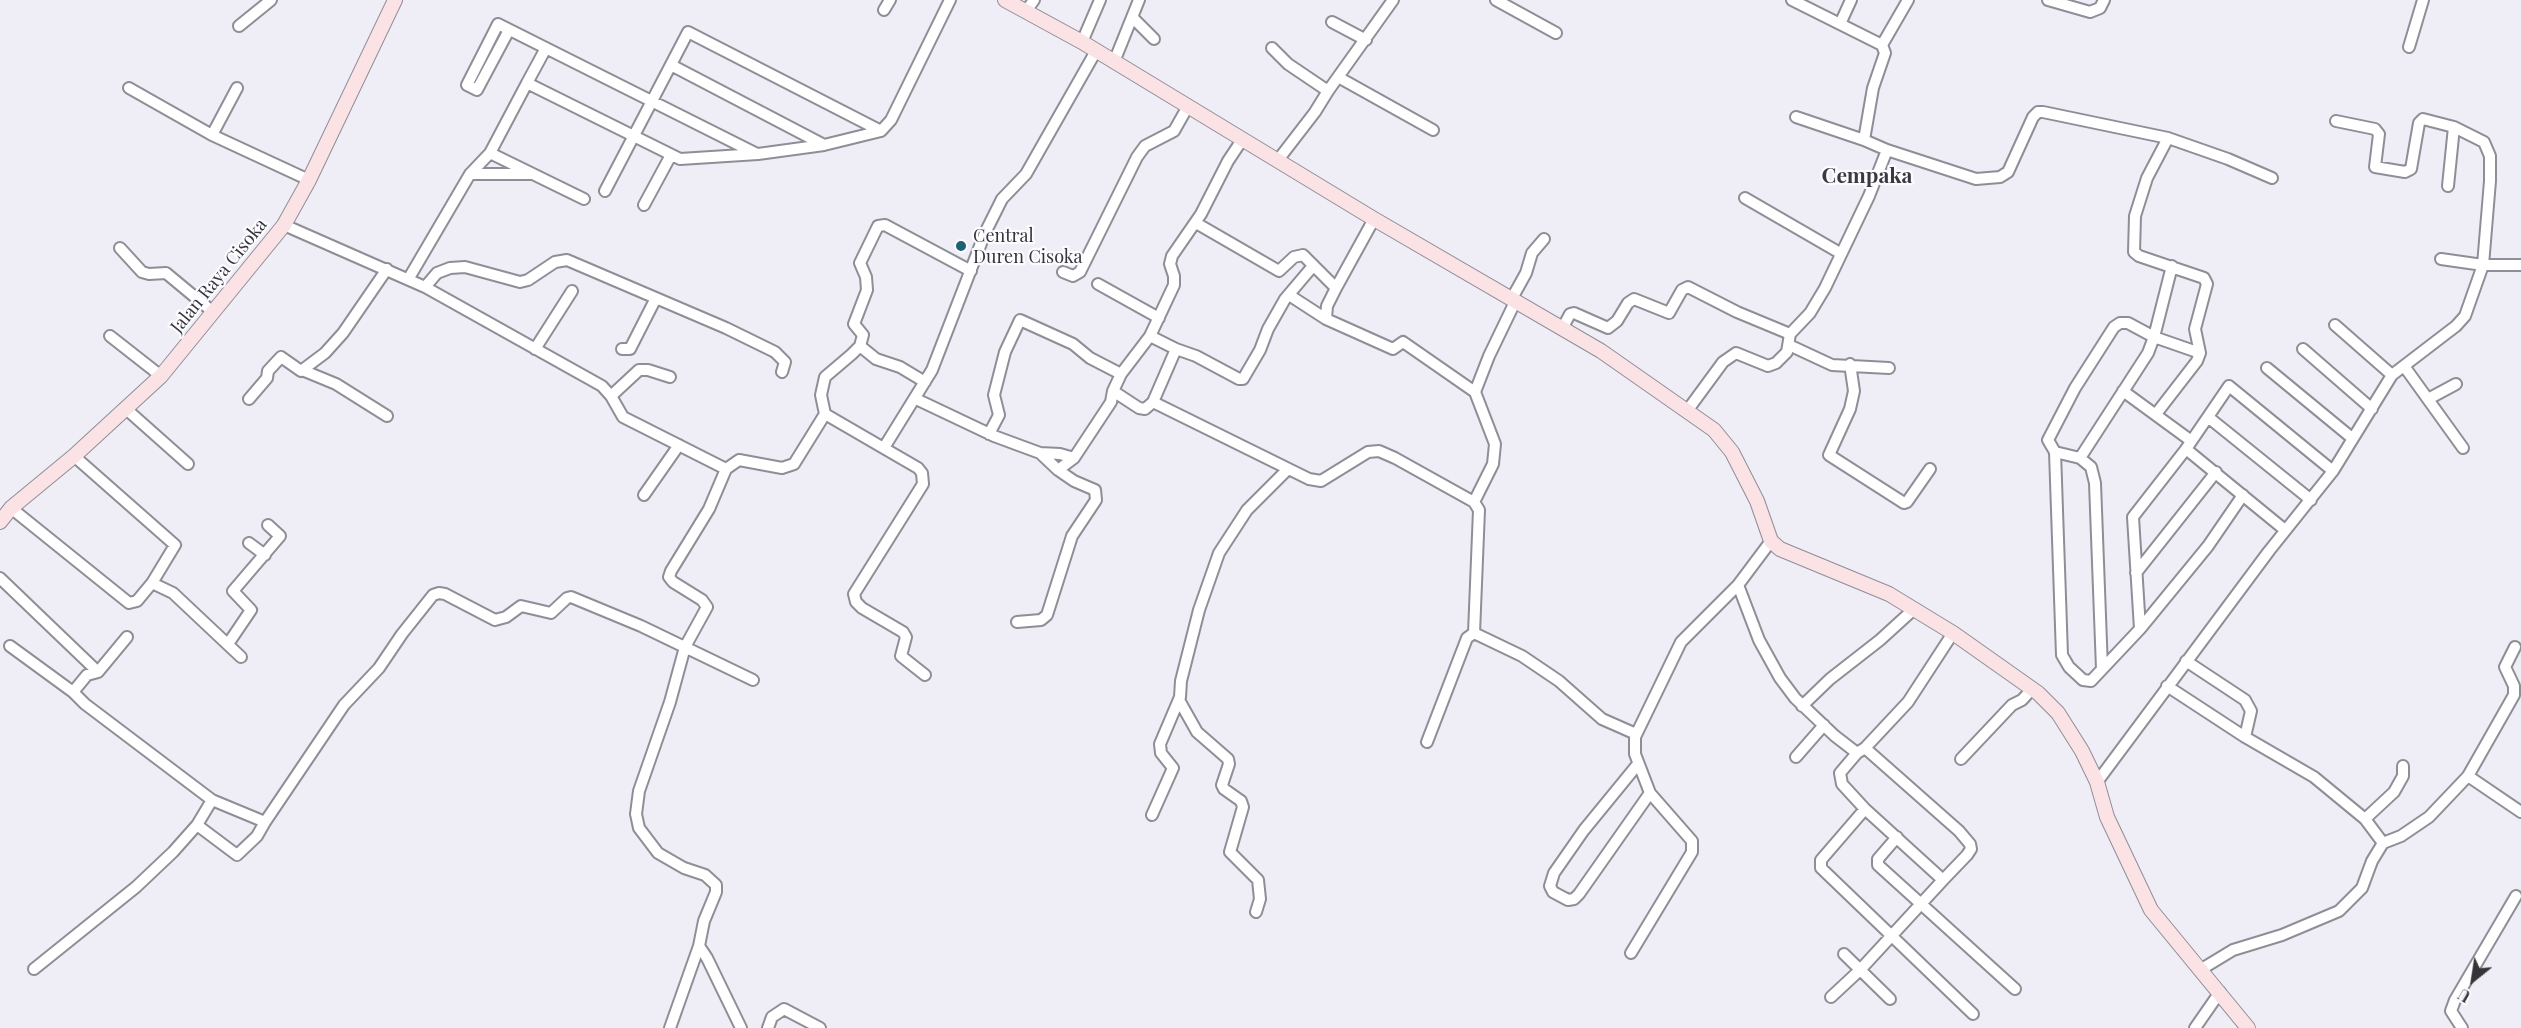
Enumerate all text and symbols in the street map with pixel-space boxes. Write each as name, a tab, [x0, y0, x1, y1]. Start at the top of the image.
district label: Cempaka	[1822, 163, 1912, 189]
street label: Jalan Raya Cisoka	[166, 215, 272, 337]
place label: Central Duren Cisoka	[973, 225, 1083, 268]
marker: Central Duren Cisoka	[954, 239, 968, 253]
north arrow	[2443, 950, 2503, 1010]
text: U	[2454, 984, 2474, 1008]

